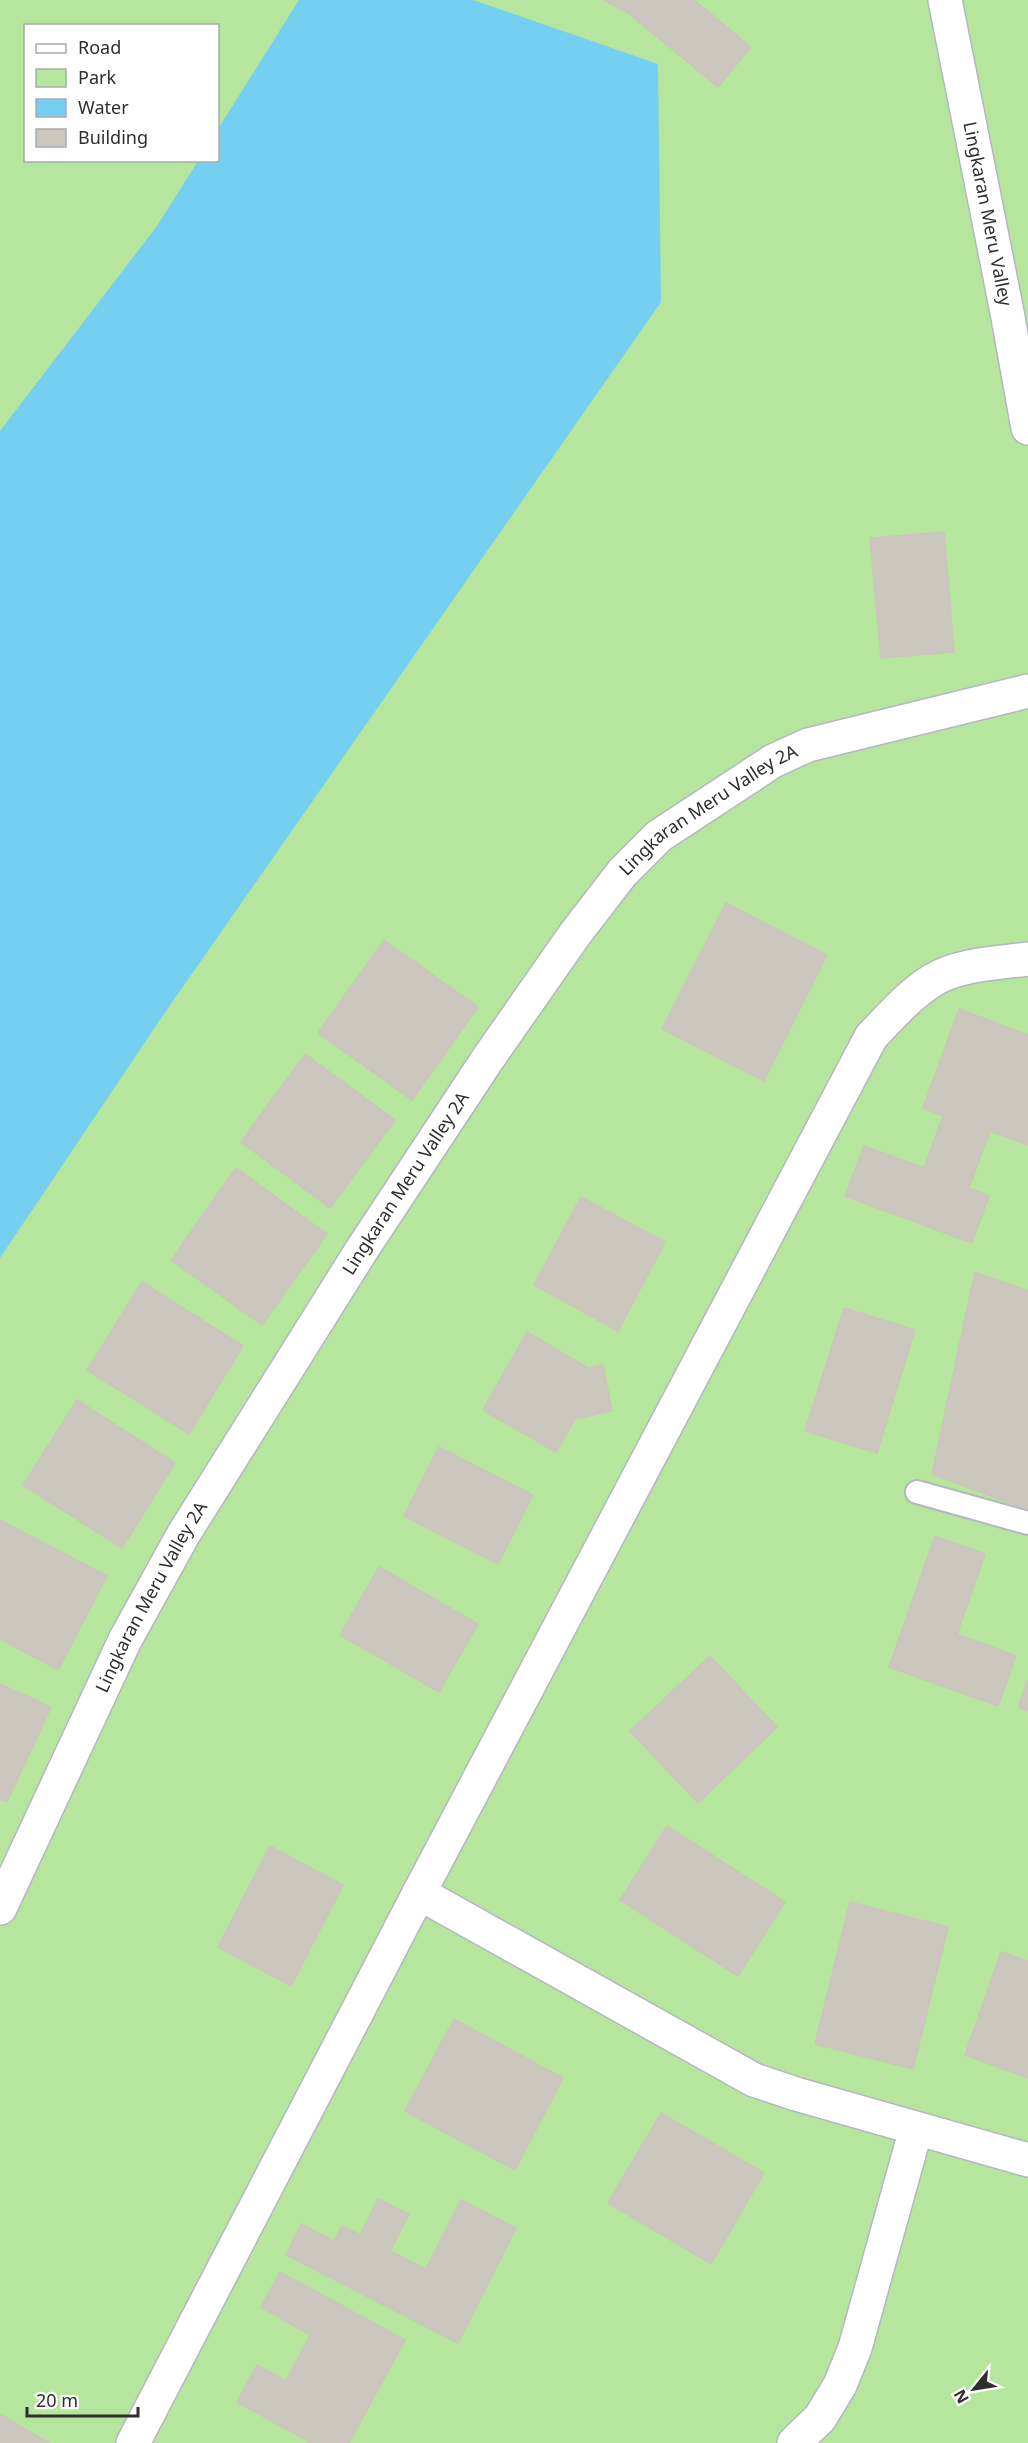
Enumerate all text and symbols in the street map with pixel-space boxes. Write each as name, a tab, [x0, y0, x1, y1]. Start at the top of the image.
legend	[24, 24, 219, 162]
text: Road	[78, 35, 121, 59]
text: Park	[78, 65, 116, 89]
text: Water	[78, 95, 129, 119]
street label: Lingkaran Meru Valley	[958, 119, 1019, 309]
text: Building	[78, 125, 148, 149]
street label: Lingkaran Meru Valley 2A	[613, 738, 802, 880]
street label: Lingkaran Meru Valley 2A	[336, 1086, 474, 1279]
street label: Lingkaran Meru Valley 2A	[89, 1496, 212, 1696]
north arrow	[944, 2359, 1004, 2419]
scale bar	[27, 2380, 138, 2418]
text: N	[948, 2385, 974, 2408]
text: 20 m	[36, 2388, 78, 2412]

